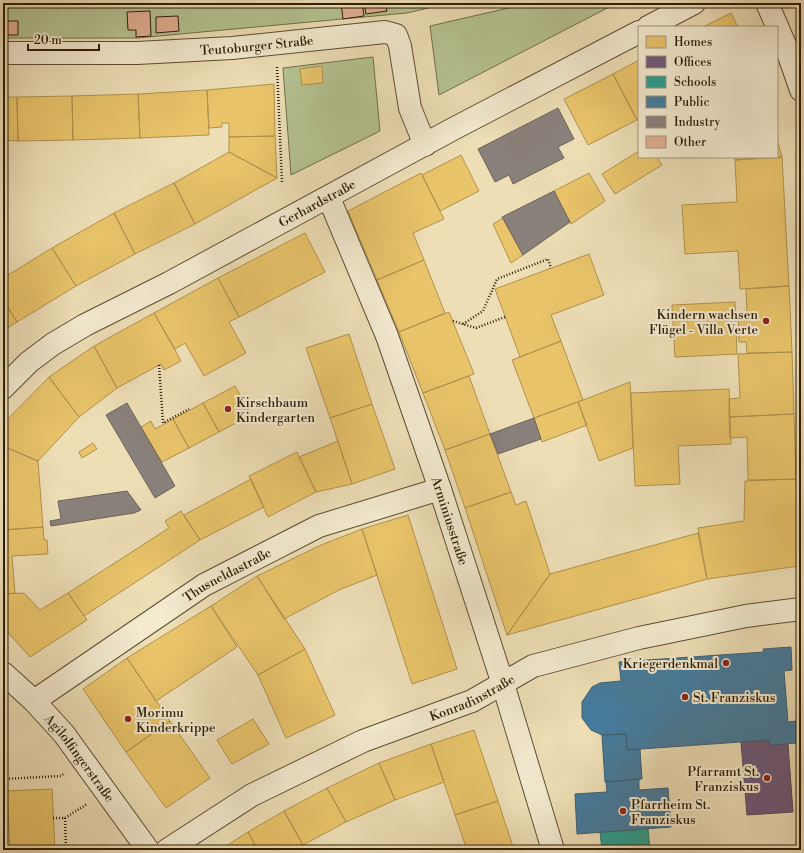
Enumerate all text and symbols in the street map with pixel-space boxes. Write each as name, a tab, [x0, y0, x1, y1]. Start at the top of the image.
scale bar	[28, 26, 99, 52]
legend	[638, 26, 778, 158]
street label: Teutoburger Straße	[200, 32, 315, 59]
text: 20 m	[34, 33, 62, 48]
text: Homes	[674, 35, 712, 50]
text: Offices	[674, 55, 712, 70]
text: Schools	[674, 75, 716, 90]
text: Public	[674, 95, 710, 110]
text: Industry	[674, 115, 721, 130]
text: Other	[674, 135, 706, 150]
street label: Gerhardstraße	[276, 176, 359, 231]
place label: Kindern wachsen Flügel - Villa Verte	[649, 307, 758, 338]
marker: Kindern wachsen Flügel - Villa Verte	[761, 316, 771, 326]
place label: Kirschbaum Kindergarten	[236, 395, 315, 426]
marker: Kirschbaum Kindergarten	[223, 404, 233, 414]
street label: Arminiusstraße	[427, 474, 471, 568]
street label: Thusneldastraße	[180, 545, 275, 606]
place label: Kriegerdenkmal	[623, 656, 718, 672]
marker: Kriegerdenkmal	[721, 658, 731, 668]
street label: Konradinstraße	[427, 671, 518, 725]
place label: St. Franziskus	[693, 690, 776, 706]
marker: St. Franziskus	[680, 692, 690, 702]
place label: Morimu Kinderkrippe	[136, 705, 216, 736]
street label: Agilolfingerstraße	[40, 710, 118, 806]
marker: Morimu Kinderkrippe	[123, 714, 133, 724]
place label: Pfarramt St. Franziskus	[687, 764, 759, 795]
marker: Pfarramt St. Franziskus	[762, 773, 772, 783]
place label: Pfarrheim St. Franziskus	[631, 797, 710, 828]
marker: Pfarrheim St. Franziskus	[618, 806, 628, 816]

